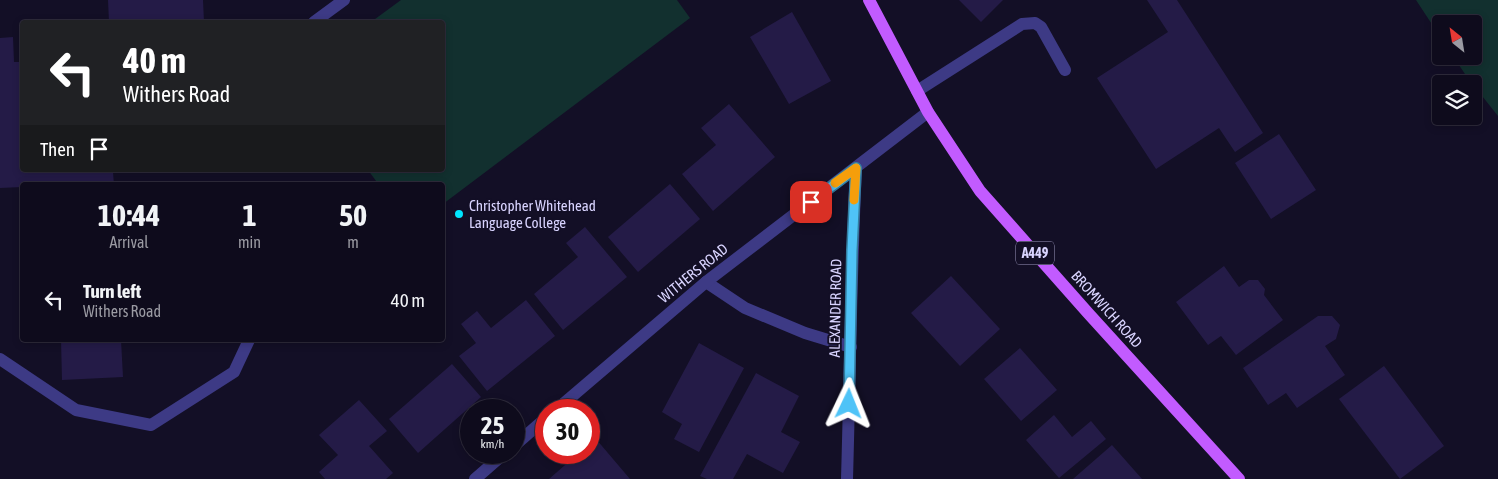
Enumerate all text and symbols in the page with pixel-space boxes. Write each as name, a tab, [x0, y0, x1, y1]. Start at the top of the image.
north arrow	[1432, 15, 1482, 65]
map controls	[1432, 15, 1482, 125]
icon: left	[40, 40, 105, 105]
text: 40 m	[123, 40, 186, 80]
button: layers	[1432, 75, 1482, 125]
text: Withers Road	[123, 81, 230, 107]
icon: arrive	[85, 135, 113, 163]
text: Then	[40, 138, 75, 160]
pin	[790, 181, 832, 223]
icon: arrive	[797, 188, 825, 216]
place label: Christopher Whitehead Language College	[469, 197, 596, 231]
text: 10:44	[98, 198, 160, 232]
text: 1	[242, 198, 257, 232]
text: 50	[339, 198, 367, 232]
marker: Christopher Whitehead Language College	[453, 208, 465, 220]
text: Arrival	[109, 233, 149, 251]
text: min	[238, 233, 261, 251]
text: m	[347, 233, 359, 251]
street label: WITHERS ROAD	[655, 240, 731, 306]
road number: A449	[1016, 242, 1054, 264]
street label: ALEXANDER ROAD	[826, 259, 844, 357]
street label: BROMWICH ROAD	[1068, 267, 1146, 351]
text: Turn left	[83, 280, 141, 302]
icon: left	[40, 286, 68, 314]
text: 40 m	[391, 289, 425, 311]
text: Withers Road	[83, 302, 161, 320]
position arrow	[822, 377, 874, 429]
speed limit sign: 30	[535, 399, 600, 464]
text: 25	[481, 411, 504, 439]
text: km/h	[481, 437, 504, 451]

